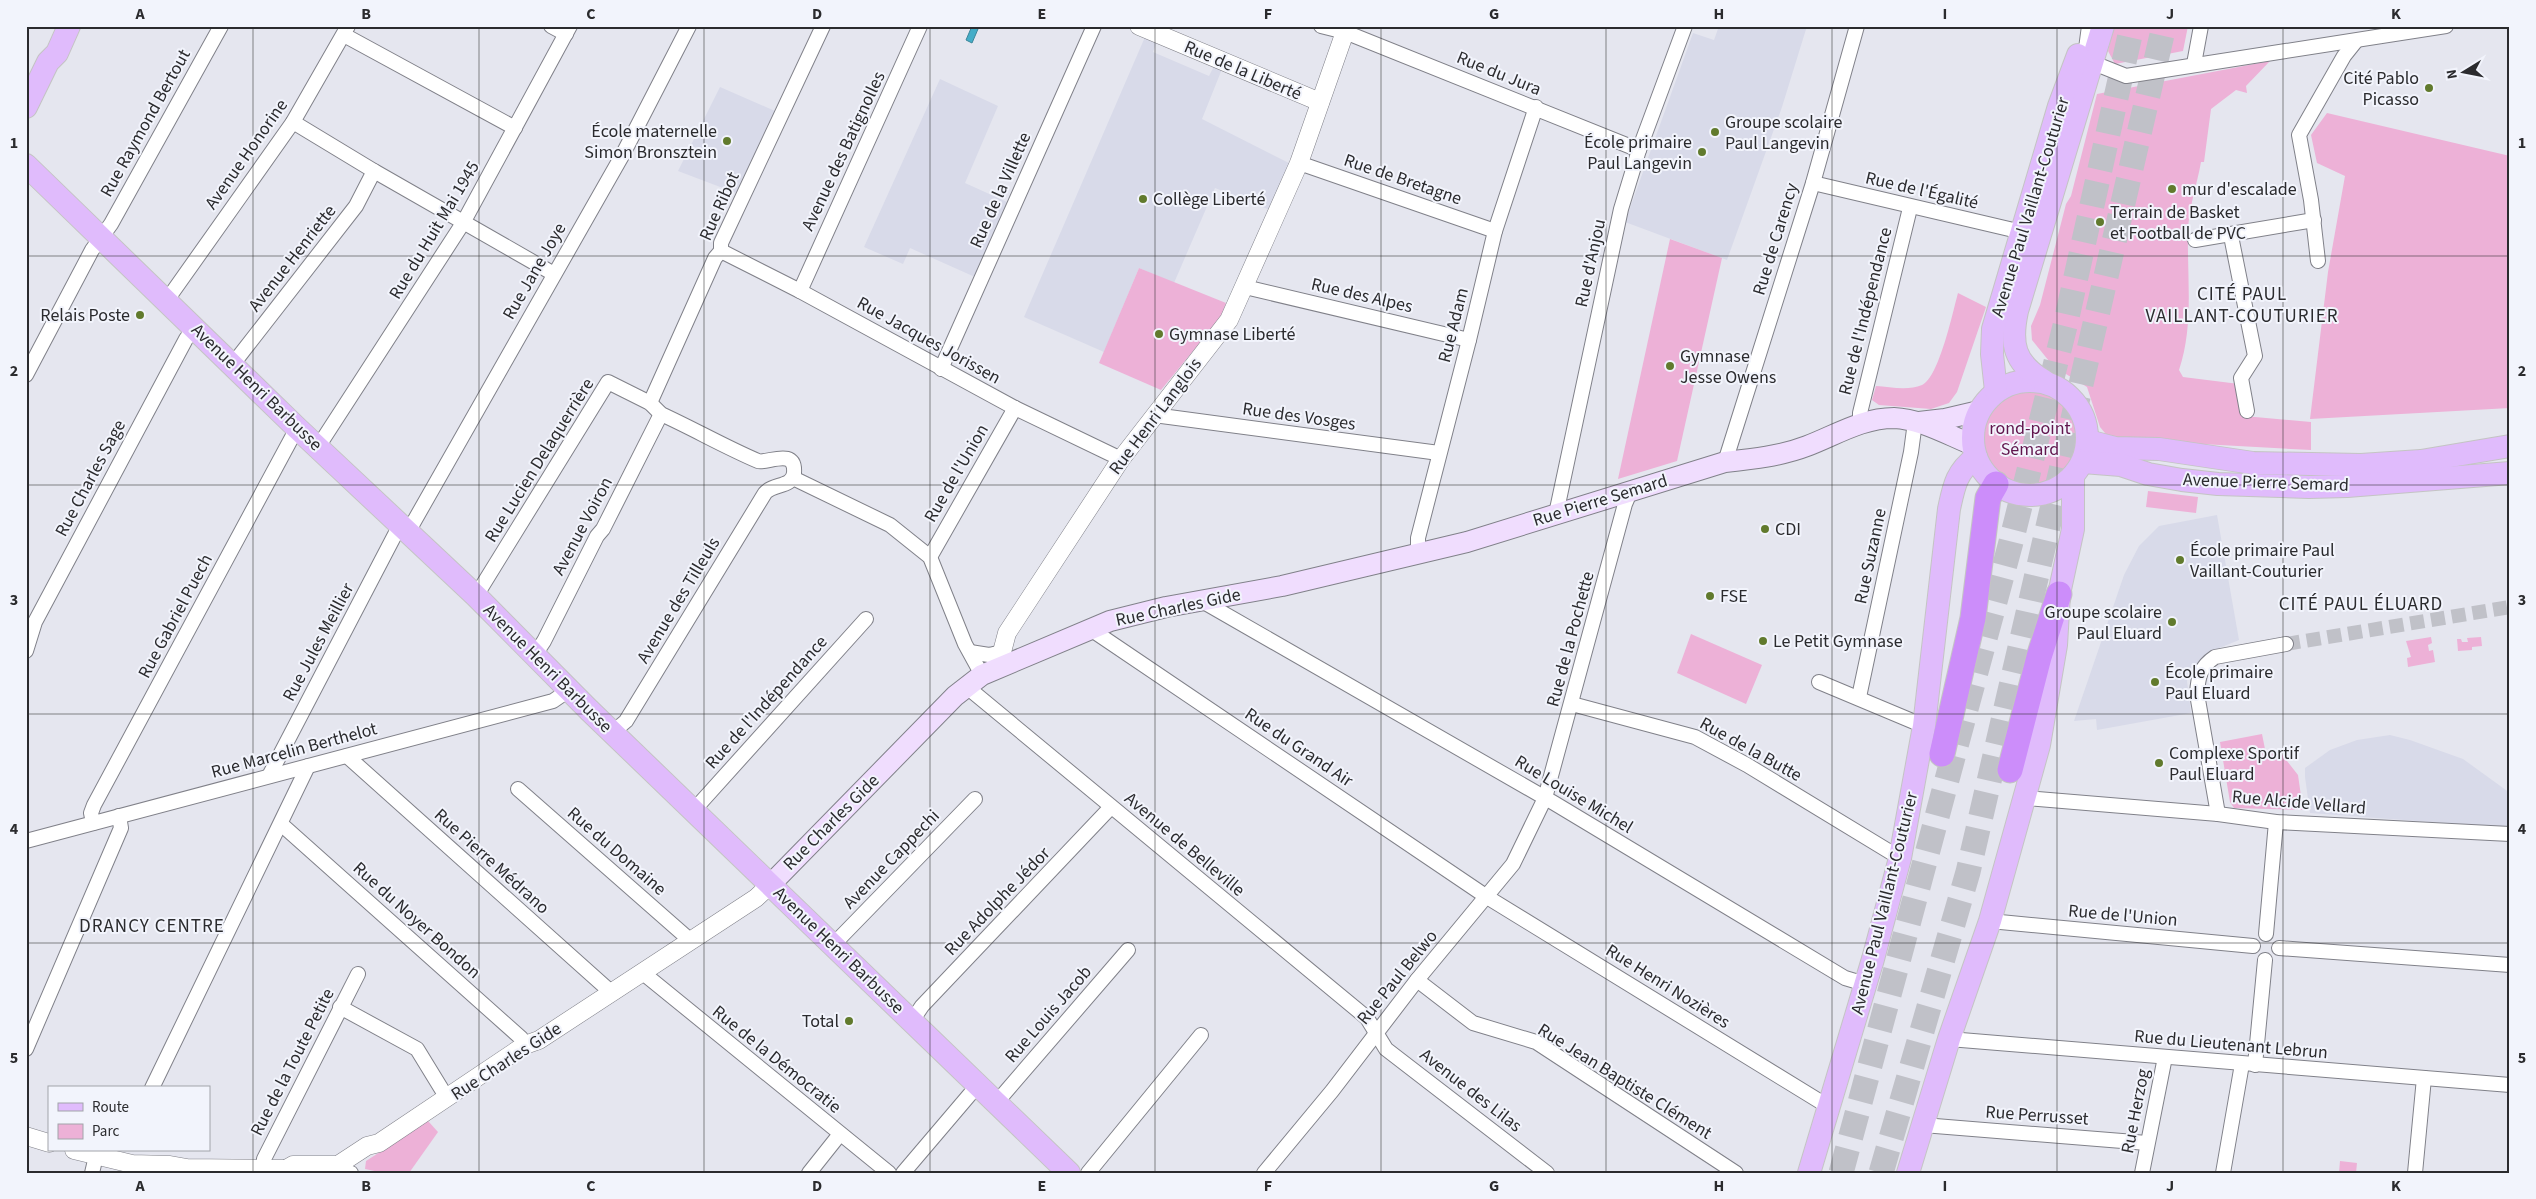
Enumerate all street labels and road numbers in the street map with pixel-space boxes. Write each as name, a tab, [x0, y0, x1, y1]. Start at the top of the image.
street label: Rue de la Liberté	[1180, 34, 1305, 106]
street label: Rue Raymond Bertout	[94, 45, 197, 202]
street label: Rue du Jura	[1453, 45, 1545, 102]
street label: Avenue des Batignolles	[795, 67, 891, 235]
street label: Avenue Paul Vaillant-Couturier	[1985, 93, 2076, 320]
street label: Avenue Honorine	[199, 94, 294, 215]
street label: Rue de la Villette	[964, 128, 1037, 252]
street label: Rue de Bretagne	[1341, 148, 1465, 211]
street label: Rue du Huit Mai 1945	[383, 156, 486, 304]
street label: Rue de l'Égalité	[1863, 165, 1981, 216]
street label: Rue Ribot	[693, 168, 746, 245]
street label: Rue de Carency	[1747, 179, 1805, 298]
street label: Avenue Henriette	[243, 200, 342, 317]
street label: Rue d'Anjou	[1569, 217, 1612, 310]
street label: Rue Jane Joye	[497, 218, 572, 324]
street label: Rue de l'Indépendance	[1833, 225, 1898, 398]
street label: Rue des Alpes	[1309, 272, 1415, 319]
street label: Rue Adam	[1432, 285, 1475, 365]
street label: Rue Jacques Jorissen	[852, 291, 1005, 390]
street label: Avenue Henri Barbusse	[186, 318, 328, 457]
street label: Rue Henri Langlois	[1103, 353, 1208, 480]
street label: Rue Lucien Delaquerrière	[479, 373, 600, 547]
street label: Rue des Vosges	[1241, 396, 1357, 437]
street label: Rue Charles Sage	[49, 415, 132, 541]
street label: Rue de l'Union	[918, 420, 995, 527]
street label: Avenue Pierre Semard	[2183, 467, 2349, 498]
street label: Rue Pierre Semard	[1530, 468, 1671, 533]
street label: Avenue Voiron	[546, 473, 619, 580]
street label: Rue Suzanne	[1848, 506, 1893, 606]
street label: Avenue des Tilleuls	[631, 532, 726, 668]
street label: Rue Gabriel Puech	[132, 550, 219, 683]
street label: Rue de la Pochette	[1540, 569, 1601, 710]
street label: Rue Jules Meillier	[277, 578, 361, 706]
street label: Rue Charles Gide	[1113, 582, 1243, 633]
street label: Avenue Henri Barbusse	[477, 598, 618, 739]
street label: Rue de l'Indépendance	[700, 630, 833, 775]
street label: Rue du Grand Air	[1240, 702, 1358, 793]
street label: Rue de la Butte	[1695, 711, 1806, 788]
street label: Rue Marcelin Berthelot	[208, 716, 380, 785]
street label: Rue Louise Michel	[1510, 749, 1638, 840]
street label: Rue Charles Gide	[778, 769, 885, 876]
street label: Rue Alcide Vellard	[2231, 784, 2367, 821]
street label: Avenue de Belleville	[1119, 787, 1250, 902]
street label: Avenue Paul Vaillant-Couturier	[1845, 788, 1924, 1017]
street label: Rue du Domaine	[562, 801, 672, 902]
street label: Rue Pierre Médrano	[429, 803, 555, 920]
street label: Avenue Cappechi	[837, 804, 945, 915]
street label: Rue Adolphe Jédor	[939, 841, 1056, 961]
street label: Rue du Noyer Bondon	[347, 856, 486, 985]
street label: Avenue Henri Barbusse	[768, 881, 910, 1020]
street label: Rue de l'Union	[2067, 898, 2179, 933]
street label: Rue Paul Belwo	[1351, 924, 1444, 1030]
street label: Rue Henri Nozières	[1601, 938, 1735, 1035]
street label: Rue Louis Jacob	[999, 960, 1098, 1068]
street label: Rue de la Toute Petite	[244, 984, 341, 1140]
street label: Rue de la Démocratie	[707, 1000, 847, 1119]
street label: Rue Charles Gide	[446, 1016, 566, 1107]
street label: Rue Jean Baptiste Clément	[1533, 1017, 1717, 1145]
street label: Rue du Lieutenant Lebrun	[2133, 1024, 2329, 1065]
street label: Avenue des Lilas	[1414, 1043, 1527, 1138]
street label: Rue Herzog	[2115, 1067, 2156, 1156]
street label: Rue Perrusset	[1984, 1099, 2089, 1132]

